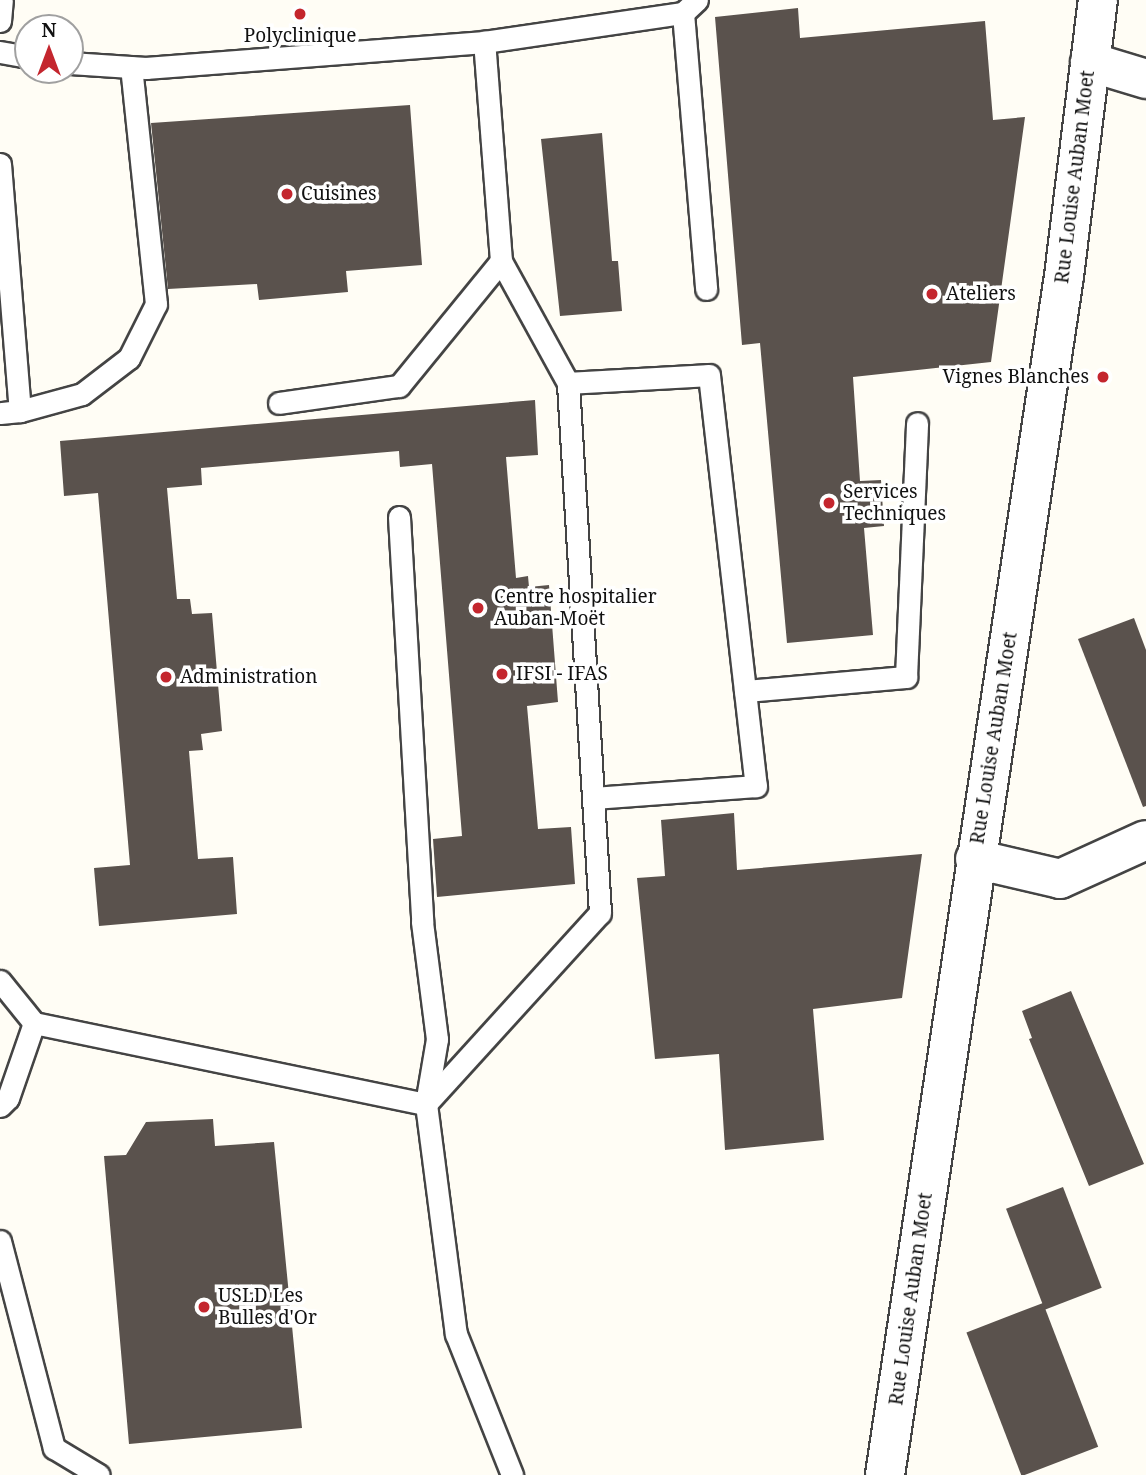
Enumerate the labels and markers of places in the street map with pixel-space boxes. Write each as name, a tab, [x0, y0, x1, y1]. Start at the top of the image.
marker: Polyclinique	[292, 6, 308, 22]
place label: Polyclinique	[244, 25, 356, 47]
place label: Cuisines	[301, 183, 376, 205]
marker: Cuisines	[279, 186, 295, 202]
place label: Ateliers	[946, 283, 1016, 305]
marker: Ateliers	[924, 286, 940, 302]
place label: Vignes Blanches	[943, 366, 1089, 388]
marker: Vignes Blanches	[1095, 369, 1111, 385]
place label: Services Techniques	[843, 481, 946, 525]
marker: Services Techniques	[821, 495, 837, 511]
place label: Centre hospitalier Auban-Moët	[494, 586, 657, 630]
marker: Centre hospitalier Auban-Moët	[468, 598, 488, 618]
place label: IFSI - IFAS	[516, 663, 608, 685]
place label: Administration	[180, 666, 318, 688]
marker: IFSI - IFAS	[494, 666, 510, 682]
marker: Administration	[158, 669, 174, 685]
place label: USLD Les Bulles d'Or	[218, 1285, 317, 1329]
marker: USLD Les Bulles d'Or	[196, 1299, 212, 1315]

